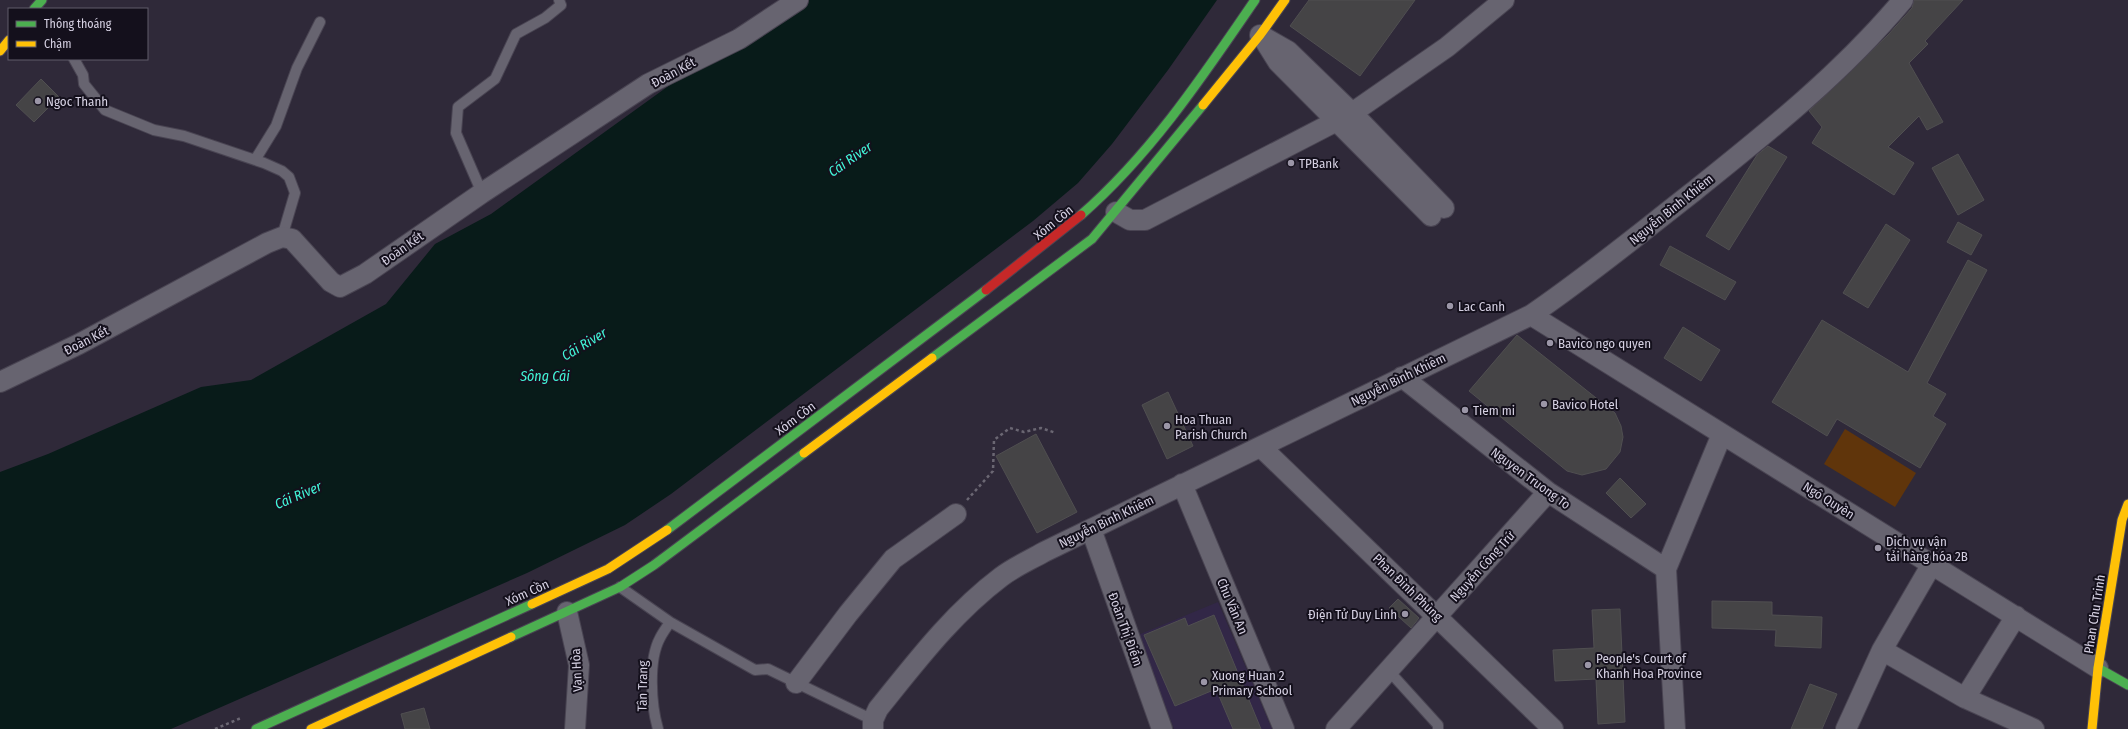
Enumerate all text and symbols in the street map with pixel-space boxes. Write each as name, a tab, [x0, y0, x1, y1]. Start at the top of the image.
legend	[8, 8, 148, 60]
text: Thông thoáng	[44, 17, 112, 31]
text: Chậm	[44, 37, 71, 51]
street label: Đoàn Kết	[648, 54, 699, 90]
place label: Ngoc Thanh	[46, 94, 108, 109]
marker: Ngoc Thanh	[33, 96, 43, 106]
water label: Cái River	[825, 138, 876, 181]
place label: TPBank	[1299, 156, 1339, 171]
marker: TPBank	[1286, 158, 1296, 168]
street label: Nguyễn Bình Khiêm	[1626, 171, 1716, 248]
street label: Xóm Cồn	[1031, 202, 1076, 243]
street label: Đoàn Kết	[378, 228, 427, 268]
place label: Lac Canh	[1458, 299, 1505, 314]
marker: Lac Canh	[1445, 301, 1455, 311]
street label: Đoàn Kết	[61, 323, 112, 358]
water label: Cái River	[559, 324, 611, 364]
place label: Bavico ngo quyen	[1558, 336, 1651, 351]
marker: Bavico ngo quyen	[1545, 338, 1555, 348]
street label: Nguyễn Bình Khiêm	[1349, 350, 1448, 409]
water label: Sông Cái	[519, 368, 570, 385]
place label: Bavico Hotel	[1552, 397, 1619, 412]
street label: Xóm Cồn	[772, 399, 818, 438]
marker: Bavico Hotel	[1539, 399, 1549, 409]
place label: Tiem mi	[1473, 403, 1515, 418]
marker: Tiem mi	[1460, 405, 1470, 415]
place label: Hoa Thuan Parish Church	[1175, 412, 1247, 442]
marker: Hoa Thuan Parish Church	[1162, 421, 1172, 431]
street label: Nguyen Truong To	[1488, 444, 1574, 512]
water label: Cái River	[272, 478, 325, 513]
street label: Ngô Quyền	[1800, 479, 1857, 522]
street label: Nguyễn Bình Khiêm	[1057, 492, 1156, 551]
street label: Nguyễn Công Trứ	[1447, 528, 1518, 605]
place label: Dịch vụ vận tải hàng hóa 2B	[1886, 534, 1968, 564]
marker: Dịch vụ vận tải hàng hóa 2B	[1873, 543, 1883, 553]
street label: Phan Đình Phùng	[1370, 551, 1446, 625]
street label: Phan Chu Trinh	[2081, 573, 2108, 655]
street label: Xóm Cồn	[503, 576, 551, 609]
street label: Chu Văn An	[1214, 576, 1251, 636]
street label: Đoàn Thị Điểm	[1105, 590, 1147, 668]
place label: Điện Tử Duy Linh	[1308, 607, 1397, 622]
marker: Điện Tử Duy Linh	[1400, 609, 1410, 619]
street label: Vạn Hòa	[568, 648, 585, 692]
place label: People's Court of Khanh Hoa Province	[1596, 651, 1702, 681]
street label: Tân Trang	[635, 660, 650, 712]
marker: People's Court of Khanh Hoa Province	[1583, 660, 1593, 670]
place label: Xuong Huan 2 Primary School	[1212, 668, 1293, 698]
marker: Xuong Huan 2 Primary School	[1199, 677, 1209, 687]

